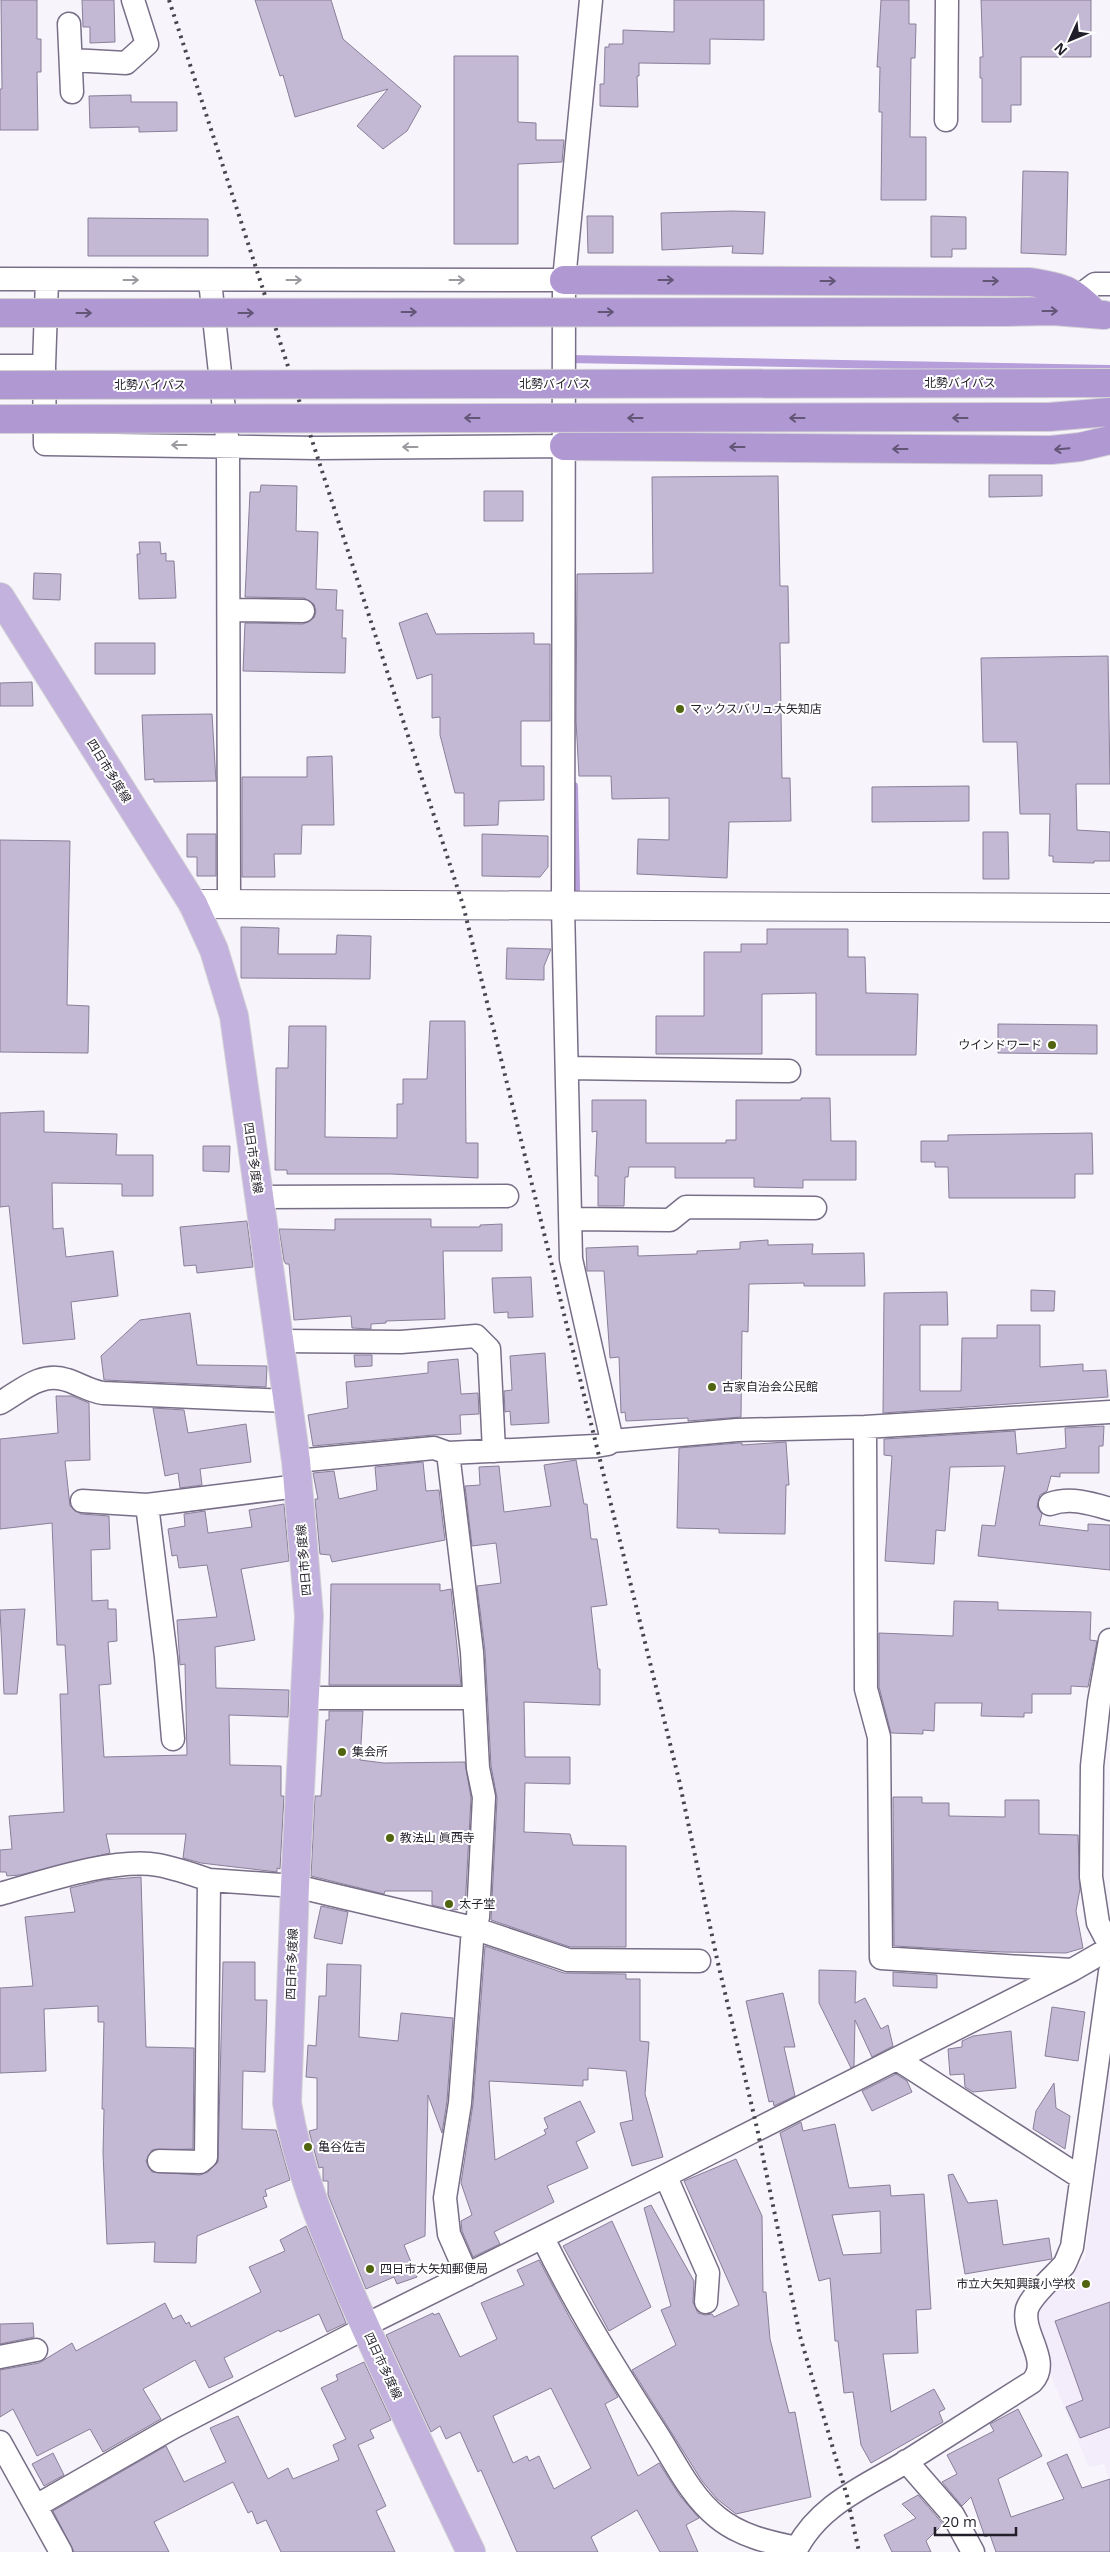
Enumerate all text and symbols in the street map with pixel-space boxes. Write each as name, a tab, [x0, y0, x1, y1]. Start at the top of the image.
north arrow	[1045, 15, 1095, 65]
text: N	[1049, 39, 1071, 60]
one-way arrow	[122, 275, 138, 285]
one-way arrow	[286, 275, 302, 285]
one-way arrow	[448, 275, 464, 285]
one-way arrow	[657, 275, 673, 285]
one-way arrow	[820, 276, 836, 286]
one-way arrow	[982, 276, 998, 286]
one-way arrow	[1041, 306, 1057, 316]
one-way arrow	[400, 307, 416, 317]
one-way arrow	[598, 307, 614, 317]
one-way arrow	[75, 308, 91, 318]
one-way arrow	[238, 308, 254, 318]
street label: 北勢バイパス	[924, 374, 996, 391]
street label: 北勢バイパス	[519, 375, 591, 392]
street label: 北勢バイパス	[114, 376, 186, 393]
one-way arrow	[465, 413, 481, 423]
one-way arrow	[627, 413, 644, 423]
one-way arrow	[790, 413, 806, 423]
one-way arrow	[952, 413, 968, 423]
one-way arrow	[172, 440, 188, 450]
one-way arrow	[402, 442, 418, 452]
one-way arrow	[730, 442, 746, 452]
one-way arrow	[892, 444, 908, 454]
one-way arrow	[1055, 444, 1071, 454]
place label: マックスバリュ大矢知店	[690, 700, 822, 717]
marker: マックスバリュ大矢知店	[674, 703, 686, 715]
street label: 四日市多度線	[83, 736, 136, 806]
place label: ウインドワード	[958, 1036, 1042, 1053]
marker: ウインドワード	[1046, 1039, 1058, 1051]
street label: 四日市多度線	[240, 1121, 267, 1195]
place label: 古家自治会公民館	[722, 1378, 818, 1395]
marker: 古家自治会公民館	[706, 1381, 718, 1393]
street label: 四日市多度線	[292, 1523, 315, 1597]
place label: 集会所	[352, 1743, 388, 1760]
marker: 集会所	[336, 1746, 348, 1758]
place label: 教法山 眞西寺	[400, 1829, 475, 1846]
marker: 教法山 眞西寺	[384, 1832, 396, 1844]
place label: 太子堂	[459, 1895, 495, 1912]
marker: 太子堂	[443, 1898, 455, 1910]
street label: 四日市多度線	[282, 1928, 301, 2000]
place label: 亀谷佐吉	[318, 2138, 366, 2155]
marker: 亀谷佐吉	[302, 2141, 314, 2153]
place label: 四日市大矢知郵便局	[380, 2260, 488, 2277]
marker: 四日市大矢知郵便局	[364, 2263, 376, 2275]
place label: 市立大矢知興譲小学校	[956, 2275, 1076, 2292]
marker: 市立大矢知興譲小学校	[1080, 2278, 1092, 2290]
street label: 四日市多度線	[361, 2330, 406, 2402]
scale bar	[935, 2504, 1016, 2536]
text: 20 m	[942, 2511, 977, 2531]

